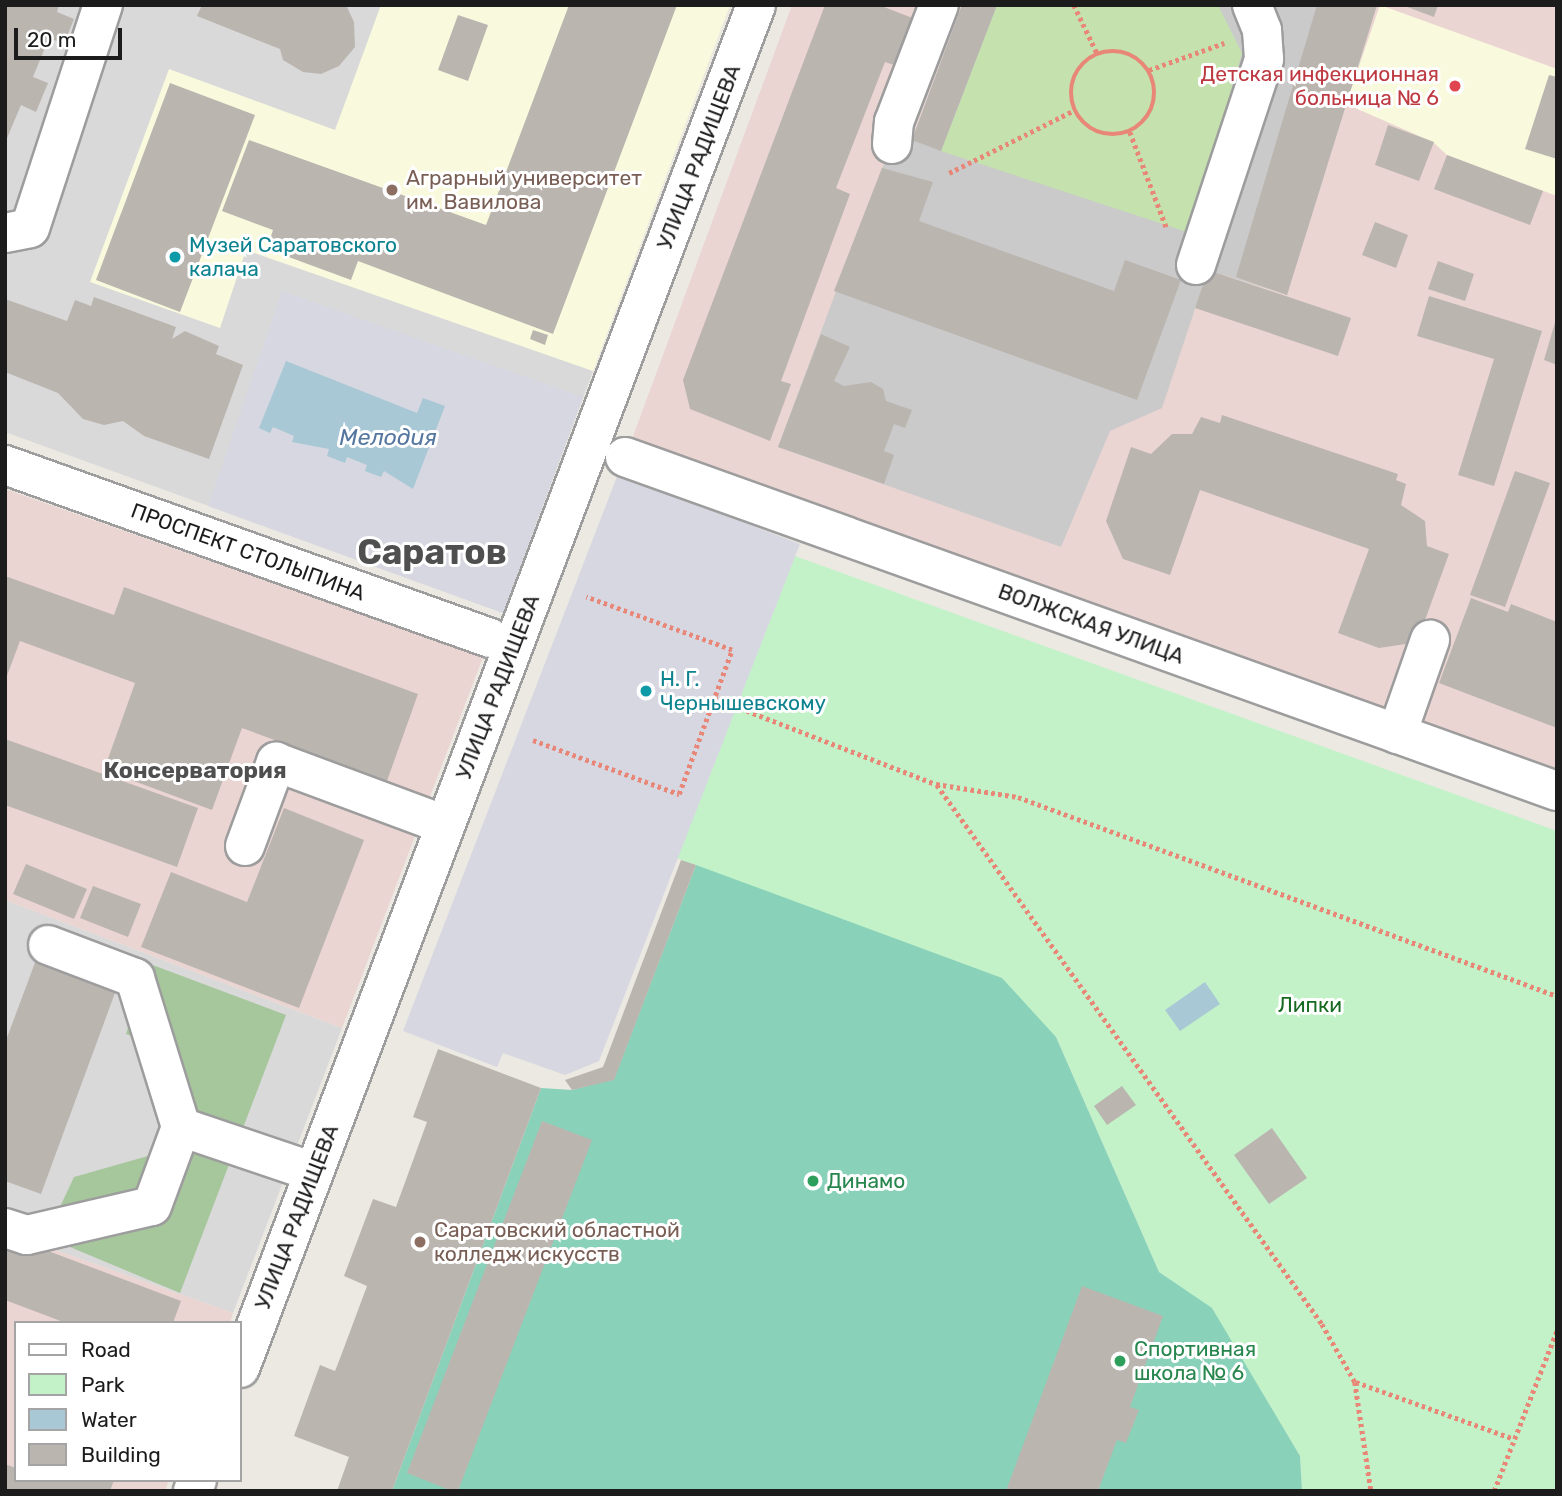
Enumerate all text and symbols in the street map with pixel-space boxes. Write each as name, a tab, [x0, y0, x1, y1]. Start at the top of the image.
scale bar	[18, 14, 126, 58]
text: 20 m	[27, 27, 76, 52]
street label: УЛИЦА РАДИЩЕВА	[652, 61, 746, 253]
place label: Детская инфекционная больница № 6	[1201, 61, 1439, 111]
marker: Детская инфекционная больница № 6	[1445, 76, 1465, 96]
place label: Аграрный университет им. Вавилова	[406, 165, 642, 215]
marker: Аграрный университет им. Вавилова	[384, 182, 400, 198]
place label: Музей Саратовского калача	[189, 232, 397, 282]
marker: Музей Саратовского калача	[167, 249, 183, 265]
water label: Мелодия	[339, 423, 437, 451]
street label: ПРОСПЕКТ СТОЛЫПИНА	[128, 498, 368, 606]
district label: Саратов	[357, 531, 507, 573]
street label: ВОЛЖСКАЯ УЛИЦА	[995, 579, 1187, 669]
street label: УЛИЦА РАДИЩЕВА	[451, 591, 545, 783]
place label: Н. Г. Чернышевскому	[660, 666, 826, 716]
marker: Н. Г. Чернышевскому	[638, 683, 654, 699]
district label: Консерватория	[103, 756, 287, 784]
park label: Липки	[1278, 992, 1342, 1018]
street label: УЛИЦА РАДИЩЕВА	[250, 1121, 344, 1313]
place label: Динамо	[827, 1168, 905, 1194]
marker: Динамо	[805, 1173, 821, 1189]
place label: Саратовский областной колледж искусств	[434, 1217, 680, 1267]
marker: Саратовский областной колледж искусств	[412, 1234, 428, 1250]
legend	[14, 1321, 242, 1482]
place label: Спортивная школа № 6	[1134, 1336, 1256, 1386]
text: Road	[81, 1337, 131, 1362]
marker: Спортивная школа № 6	[1112, 1353, 1128, 1369]
text: Park	[81, 1372, 125, 1397]
text: Water	[81, 1407, 137, 1432]
text: Building	[81, 1442, 161, 1467]

